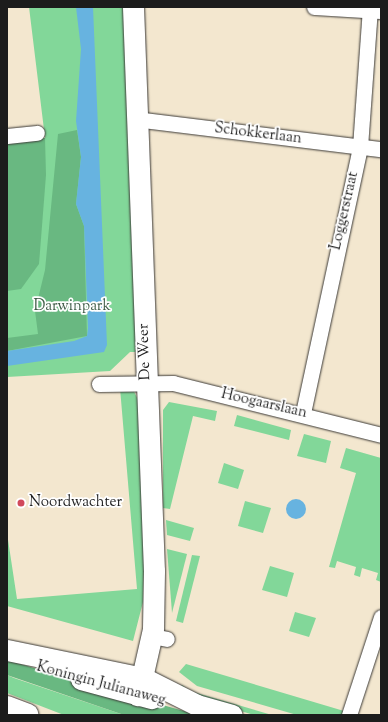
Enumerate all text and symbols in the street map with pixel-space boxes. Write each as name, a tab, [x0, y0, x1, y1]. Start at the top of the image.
street label: Schokkerlaan	[213, 120, 303, 148]
street label: Loggerstraat	[327, 170, 363, 252]
park label: Darwinpark	[33, 298, 111, 316]
street label: De Weer	[135, 323, 155, 381]
street label: Hoogaarslaan	[219, 385, 309, 423]
place label: Noordwachter	[29, 494, 122, 512]
marker: Noordwachter	[16, 498, 26, 508]
street label: Koningin Julianaweg	[34, 658, 168, 710]

